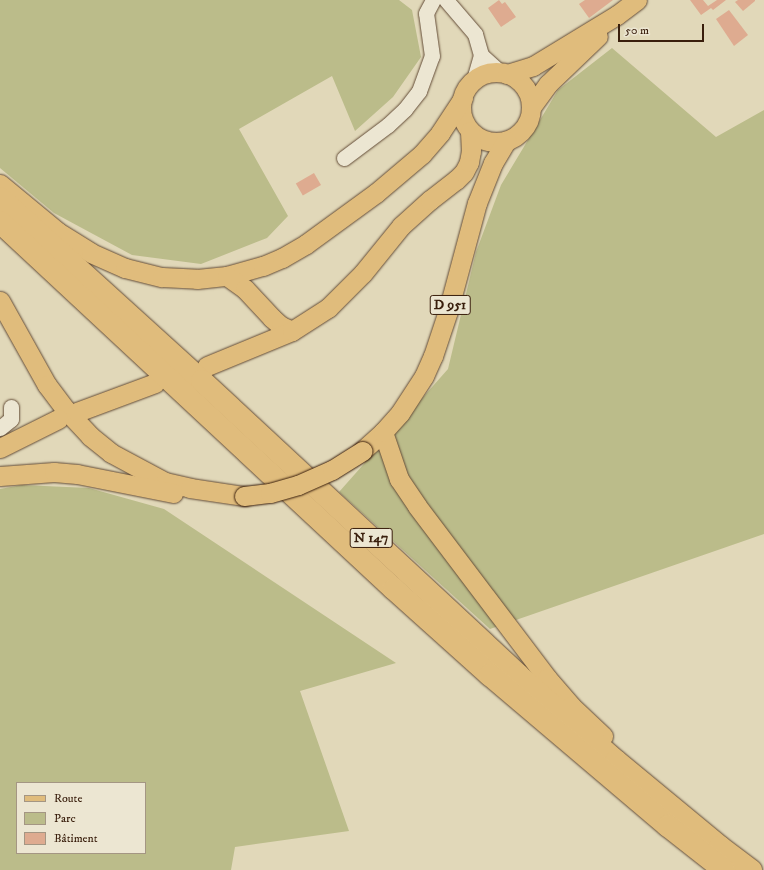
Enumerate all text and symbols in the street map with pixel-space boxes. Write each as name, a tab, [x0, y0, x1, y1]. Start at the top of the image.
scale bar	[620, 16, 706, 42]
text: 50 m	[625, 23, 649, 38]
road number: D 951	[429, 293, 471, 317]
road number: N 147	[349, 526, 393, 550]
legend	[16, 782, 146, 854]
text: Route	[54, 791, 82, 806]
text: Parc	[54, 811, 76, 826]
text: Bâtiment	[54, 831, 98, 846]

